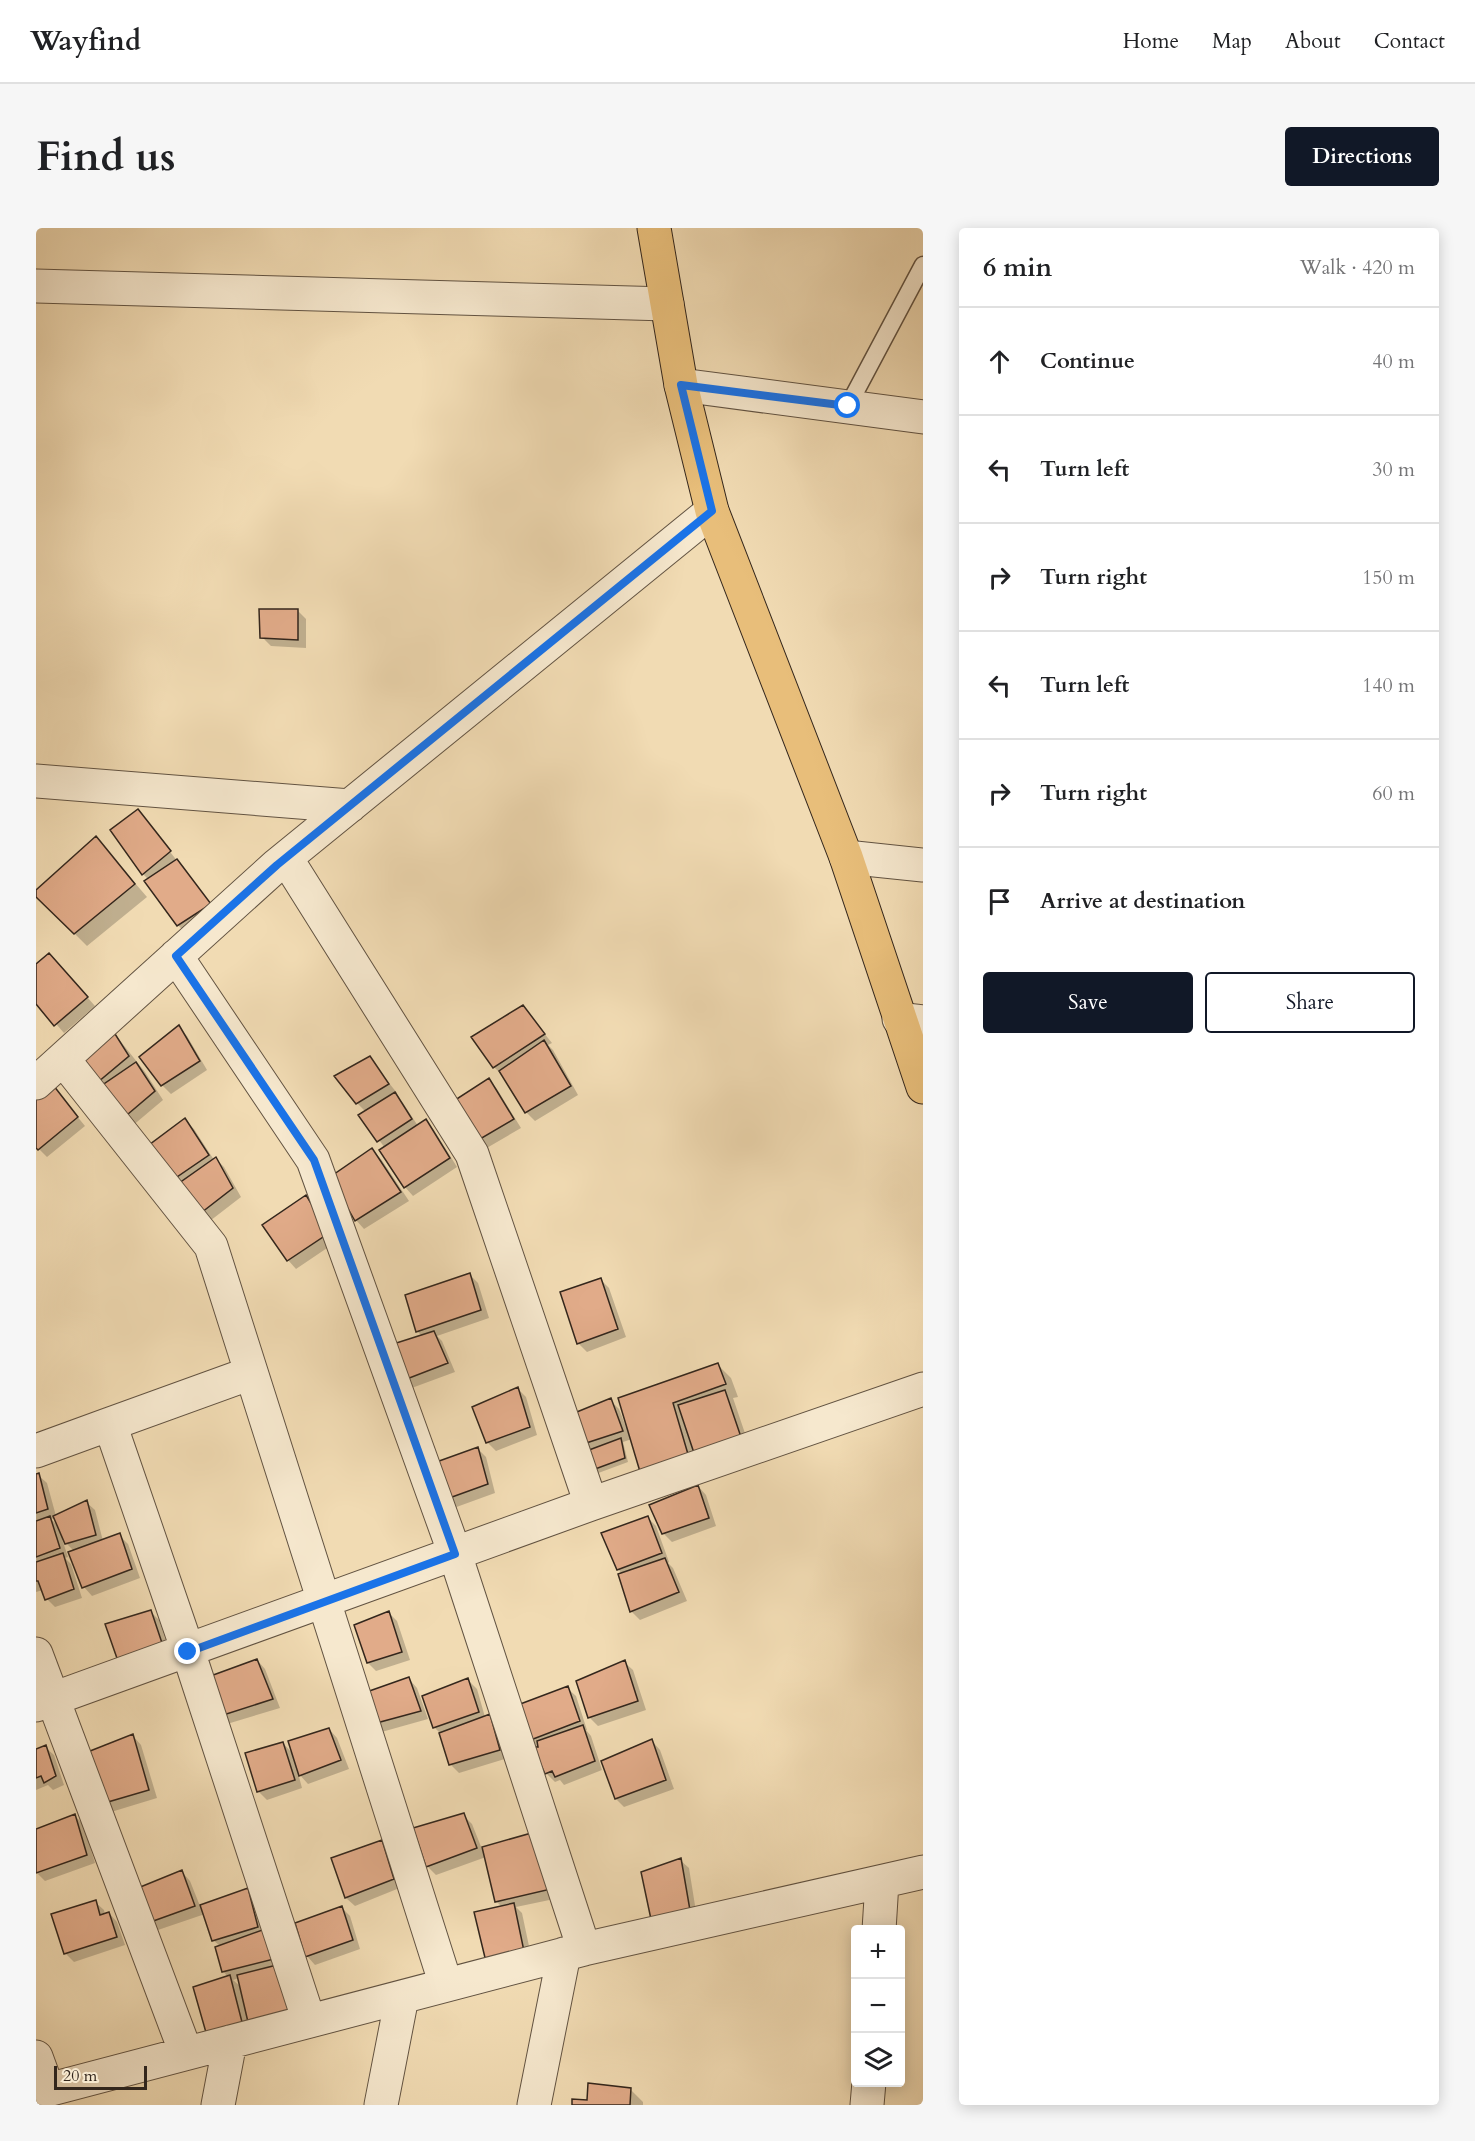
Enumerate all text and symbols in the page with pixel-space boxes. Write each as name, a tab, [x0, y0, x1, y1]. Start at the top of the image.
text: Wayfind	[30, 22, 141, 60]
text: Home	[1123, 27, 1179, 56]
text: Map	[1212, 27, 1252, 56]
text: About	[1285, 27, 1341, 56]
text: Contact	[1374, 27, 1445, 56]
button: Directions	[1285, 127, 1439, 186]
text: Find us	[36, 128, 176, 185]
text: 6 min	[983, 250, 1052, 285]
text: Walk · 420 m	[1300, 254, 1415, 281]
icon: ahead	[983, 345, 1016, 378]
text: Continue	[1040, 346, 1135, 376]
text: 40 m	[1372, 348, 1415, 375]
route start	[834, 392, 860, 418]
icon: left	[983, 453, 1016, 486]
text: Turn left	[1040, 454, 1129, 484]
text: 30 m	[1372, 456, 1415, 483]
icon: right	[983, 561, 1016, 594]
text: Turn right	[1040, 562, 1147, 592]
text: 150 m	[1362, 564, 1415, 591]
icon: left	[983, 669, 1016, 702]
text: Turn left	[1040, 670, 1129, 700]
text: 140 m	[1362, 672, 1415, 699]
icon: right	[983, 777, 1016, 810]
text: Turn right	[1040, 778, 1147, 808]
text: 60 m	[1372, 780, 1415, 807]
icon: arrive	[983, 885, 1016, 918]
text: Arrive at destination	[1040, 886, 1245, 916]
button: Save	[983, 972, 1193, 1033]
button: Share	[1205, 972, 1415, 1033]
route end	[174, 1638, 200, 1664]
map controls	[851, 1925, 905, 2087]
button: +	[851, 1925, 905, 1979]
button: −	[851, 1979, 905, 2033]
button: layers	[851, 2033, 905, 2087]
scale bar	[54, 2063, 147, 2090]
text: 20 m	[63, 2065, 97, 2087]

